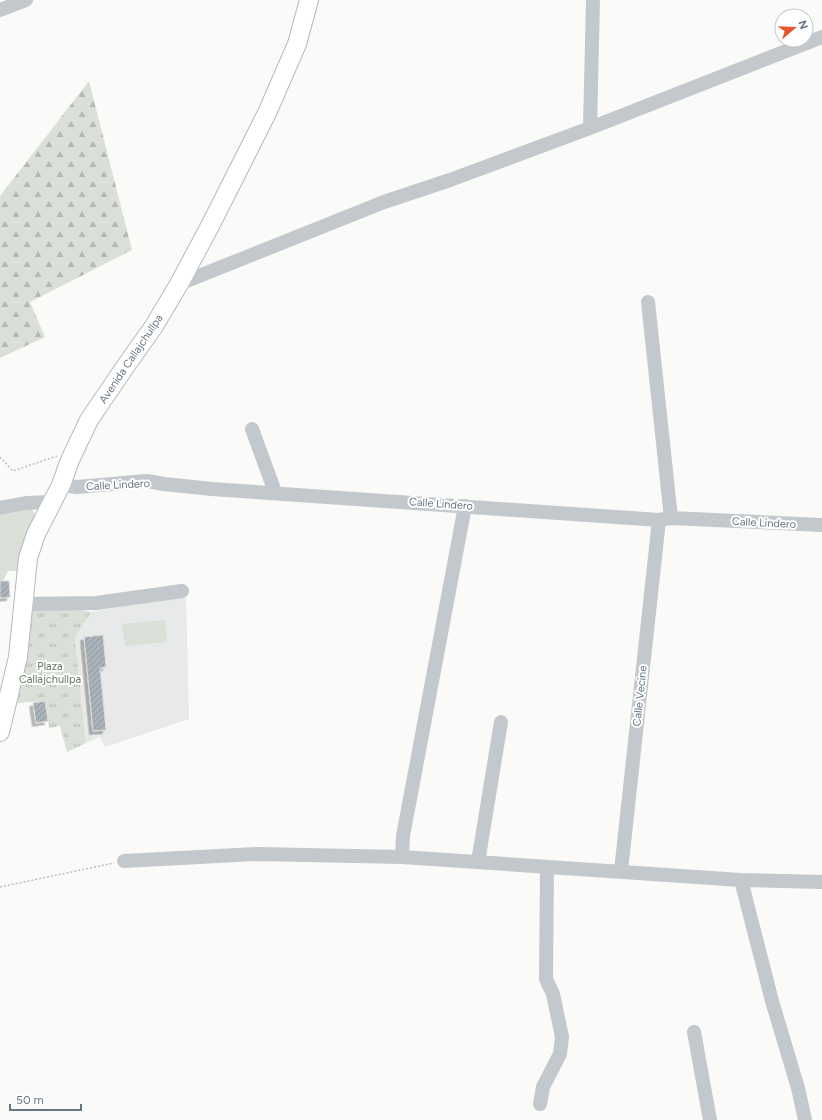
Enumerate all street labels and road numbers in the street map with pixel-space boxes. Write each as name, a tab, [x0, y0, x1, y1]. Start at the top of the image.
street label: Avenida Callajchullpa	[96, 312, 166, 406]
street label: Calle Lindero	[86, 477, 150, 493]
street label: Calle Lindero	[409, 495, 473, 513]
street label: Calle Lindero	[732, 515, 796, 531]
street label: Calle Vecine	[630, 665, 650, 727]

